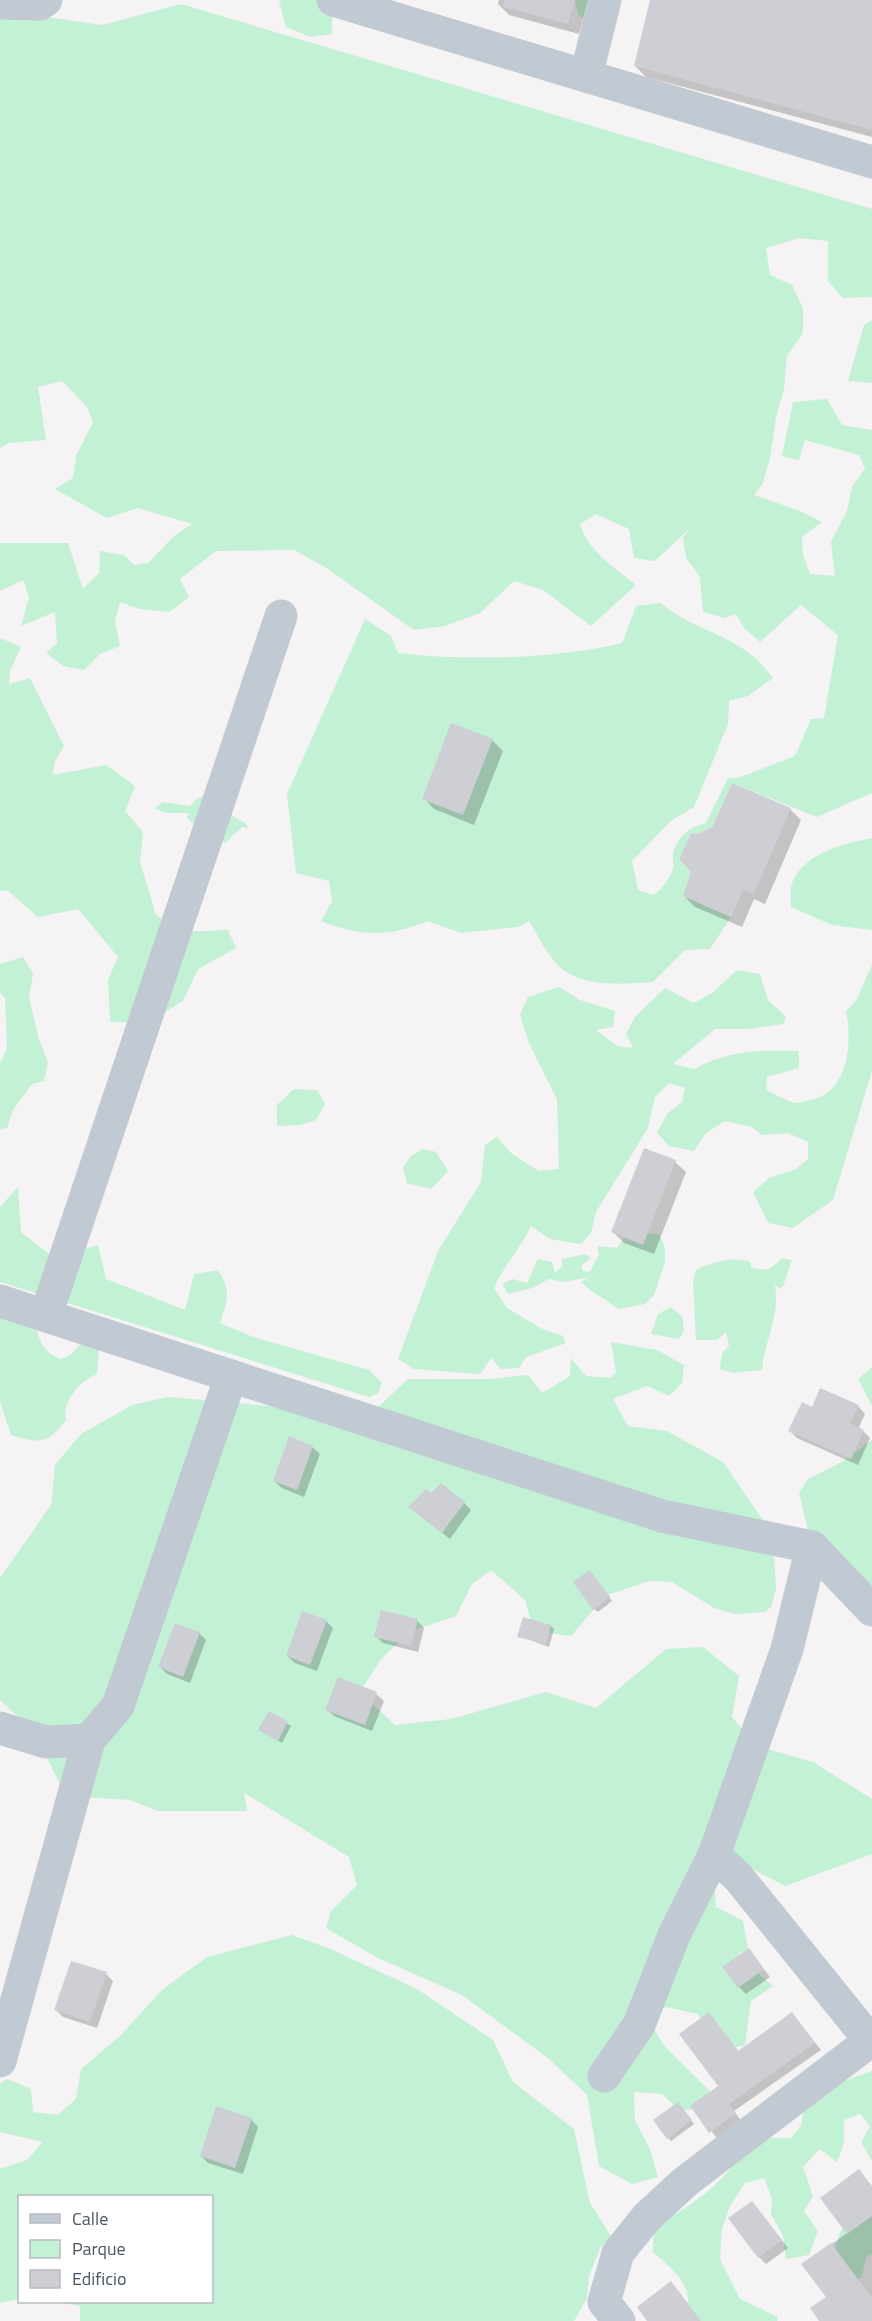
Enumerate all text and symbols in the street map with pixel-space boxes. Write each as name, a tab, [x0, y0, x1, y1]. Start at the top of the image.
legend	[18, 2195, 213, 2303]
text: Calle	[72, 2205, 108, 2232]
text: Parque	[72, 2235, 126, 2262]
text: Edificio	[72, 2265, 126, 2292]

